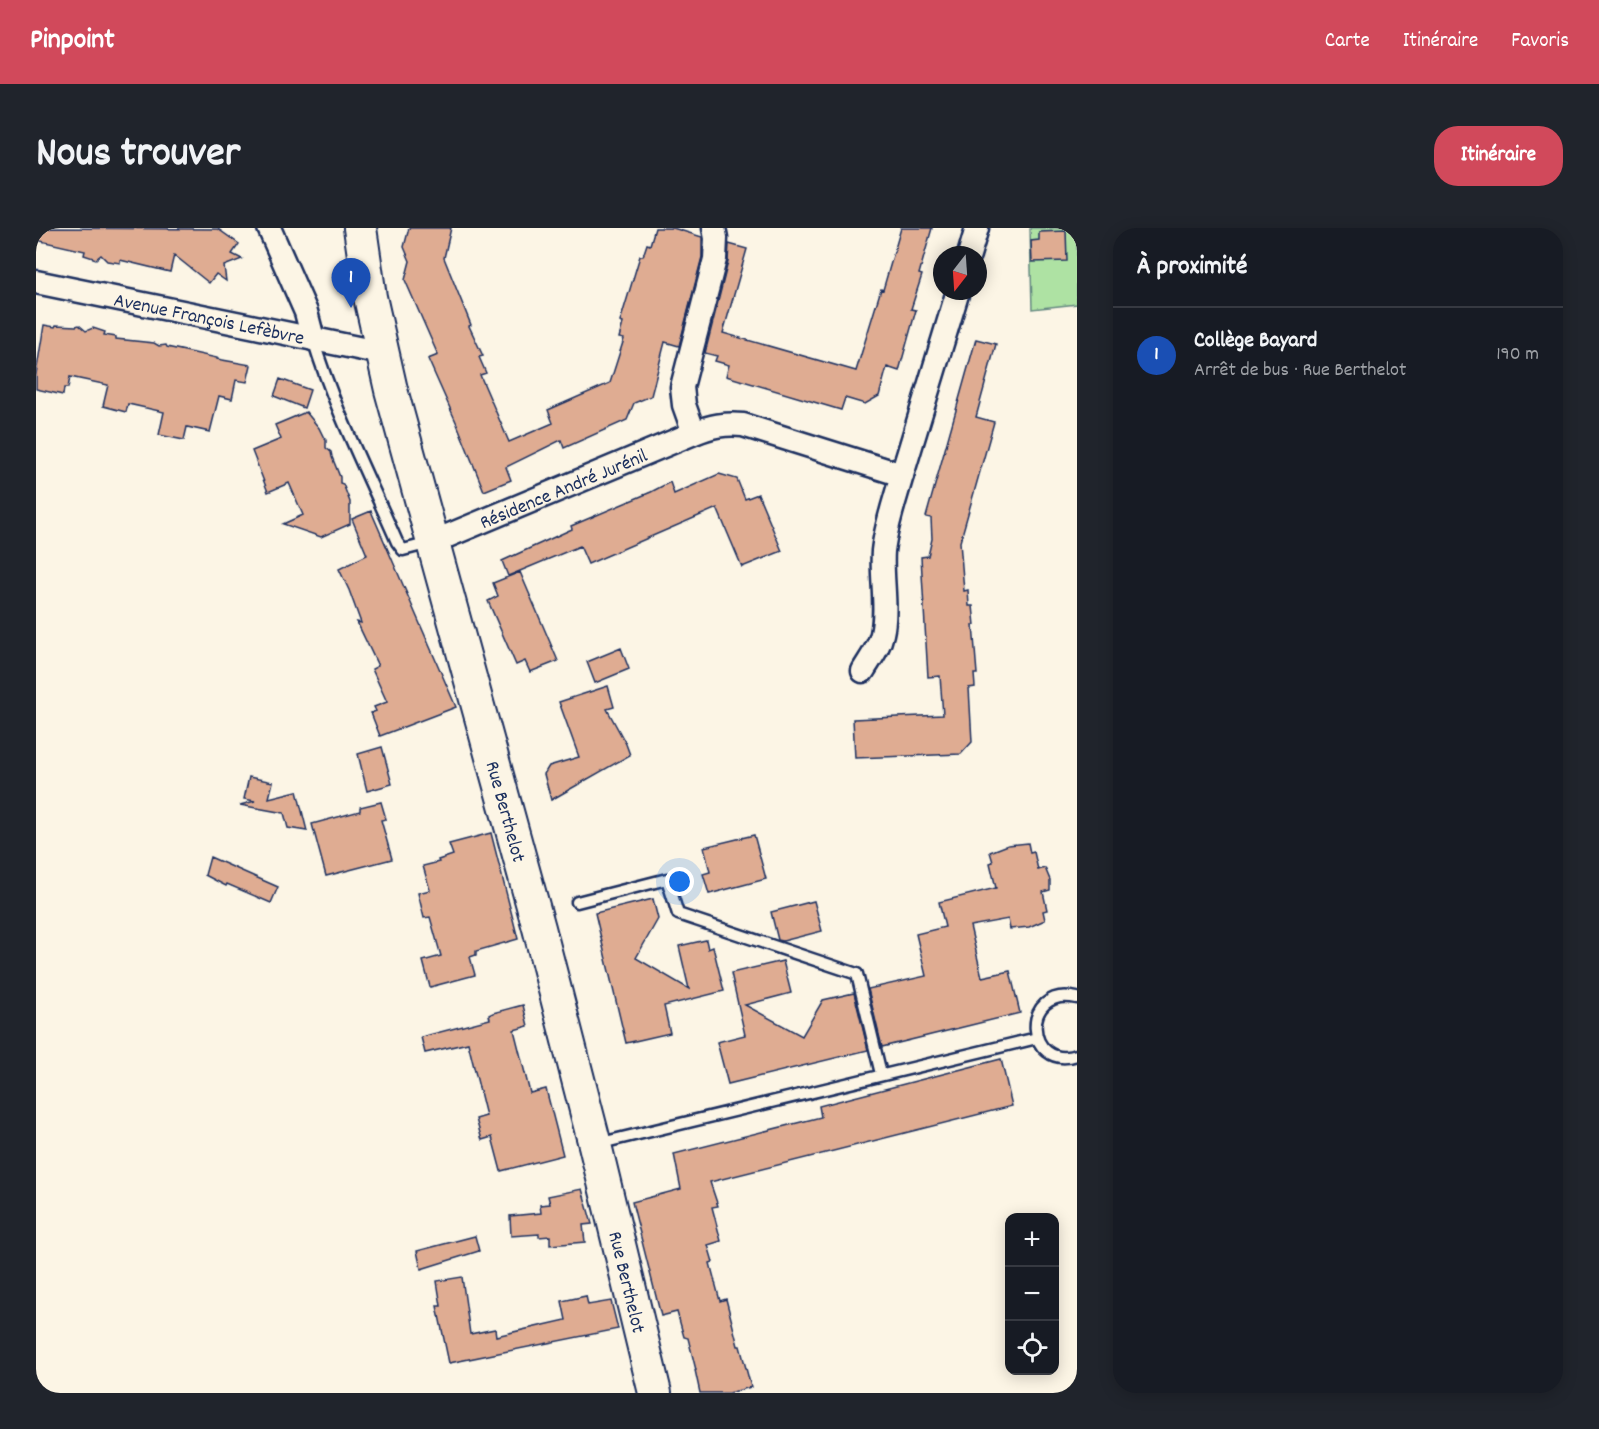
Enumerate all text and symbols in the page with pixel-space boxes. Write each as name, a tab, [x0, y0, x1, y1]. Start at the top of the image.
text: Pinpoint	[30, 22, 115, 62]
text: Carte	[1325, 27, 1370, 57]
text: Itinéraire	[1403, 27, 1478, 57]
text: Favoris	[1511, 27, 1569, 57]
text: Nous trouver	[36, 126, 240, 186]
button: Itinéraire	[1434, 126, 1563, 186]
north arrow	[933, 246, 987, 300]
text: À proximité	[1137, 249, 1247, 286]
pin: 1	[332, 259, 370, 308]
street label: Avenue François Lefèbvre	[111, 287, 307, 354]
text: Collège Bayard	[1194, 326, 1317, 357]
text: 1	[1154, 341, 1159, 369]
text: 190 m	[1496, 341, 1539, 369]
text: Arrêt de bus · Rue Berthelot	[1194, 357, 1406, 385]
street label: Résidence André Jurénil	[476, 443, 653, 538]
street label: Rue Berthelot	[477, 758, 531, 866]
your location	[665, 867, 694, 896]
map controls	[1005, 1213, 1059, 1375]
button: +	[1005, 1213, 1059, 1267]
street label: Rue Berthelot	[599, 1229, 651, 1336]
button: −	[1005, 1267, 1059, 1321]
button: locate	[1005, 1321, 1059, 1375]

